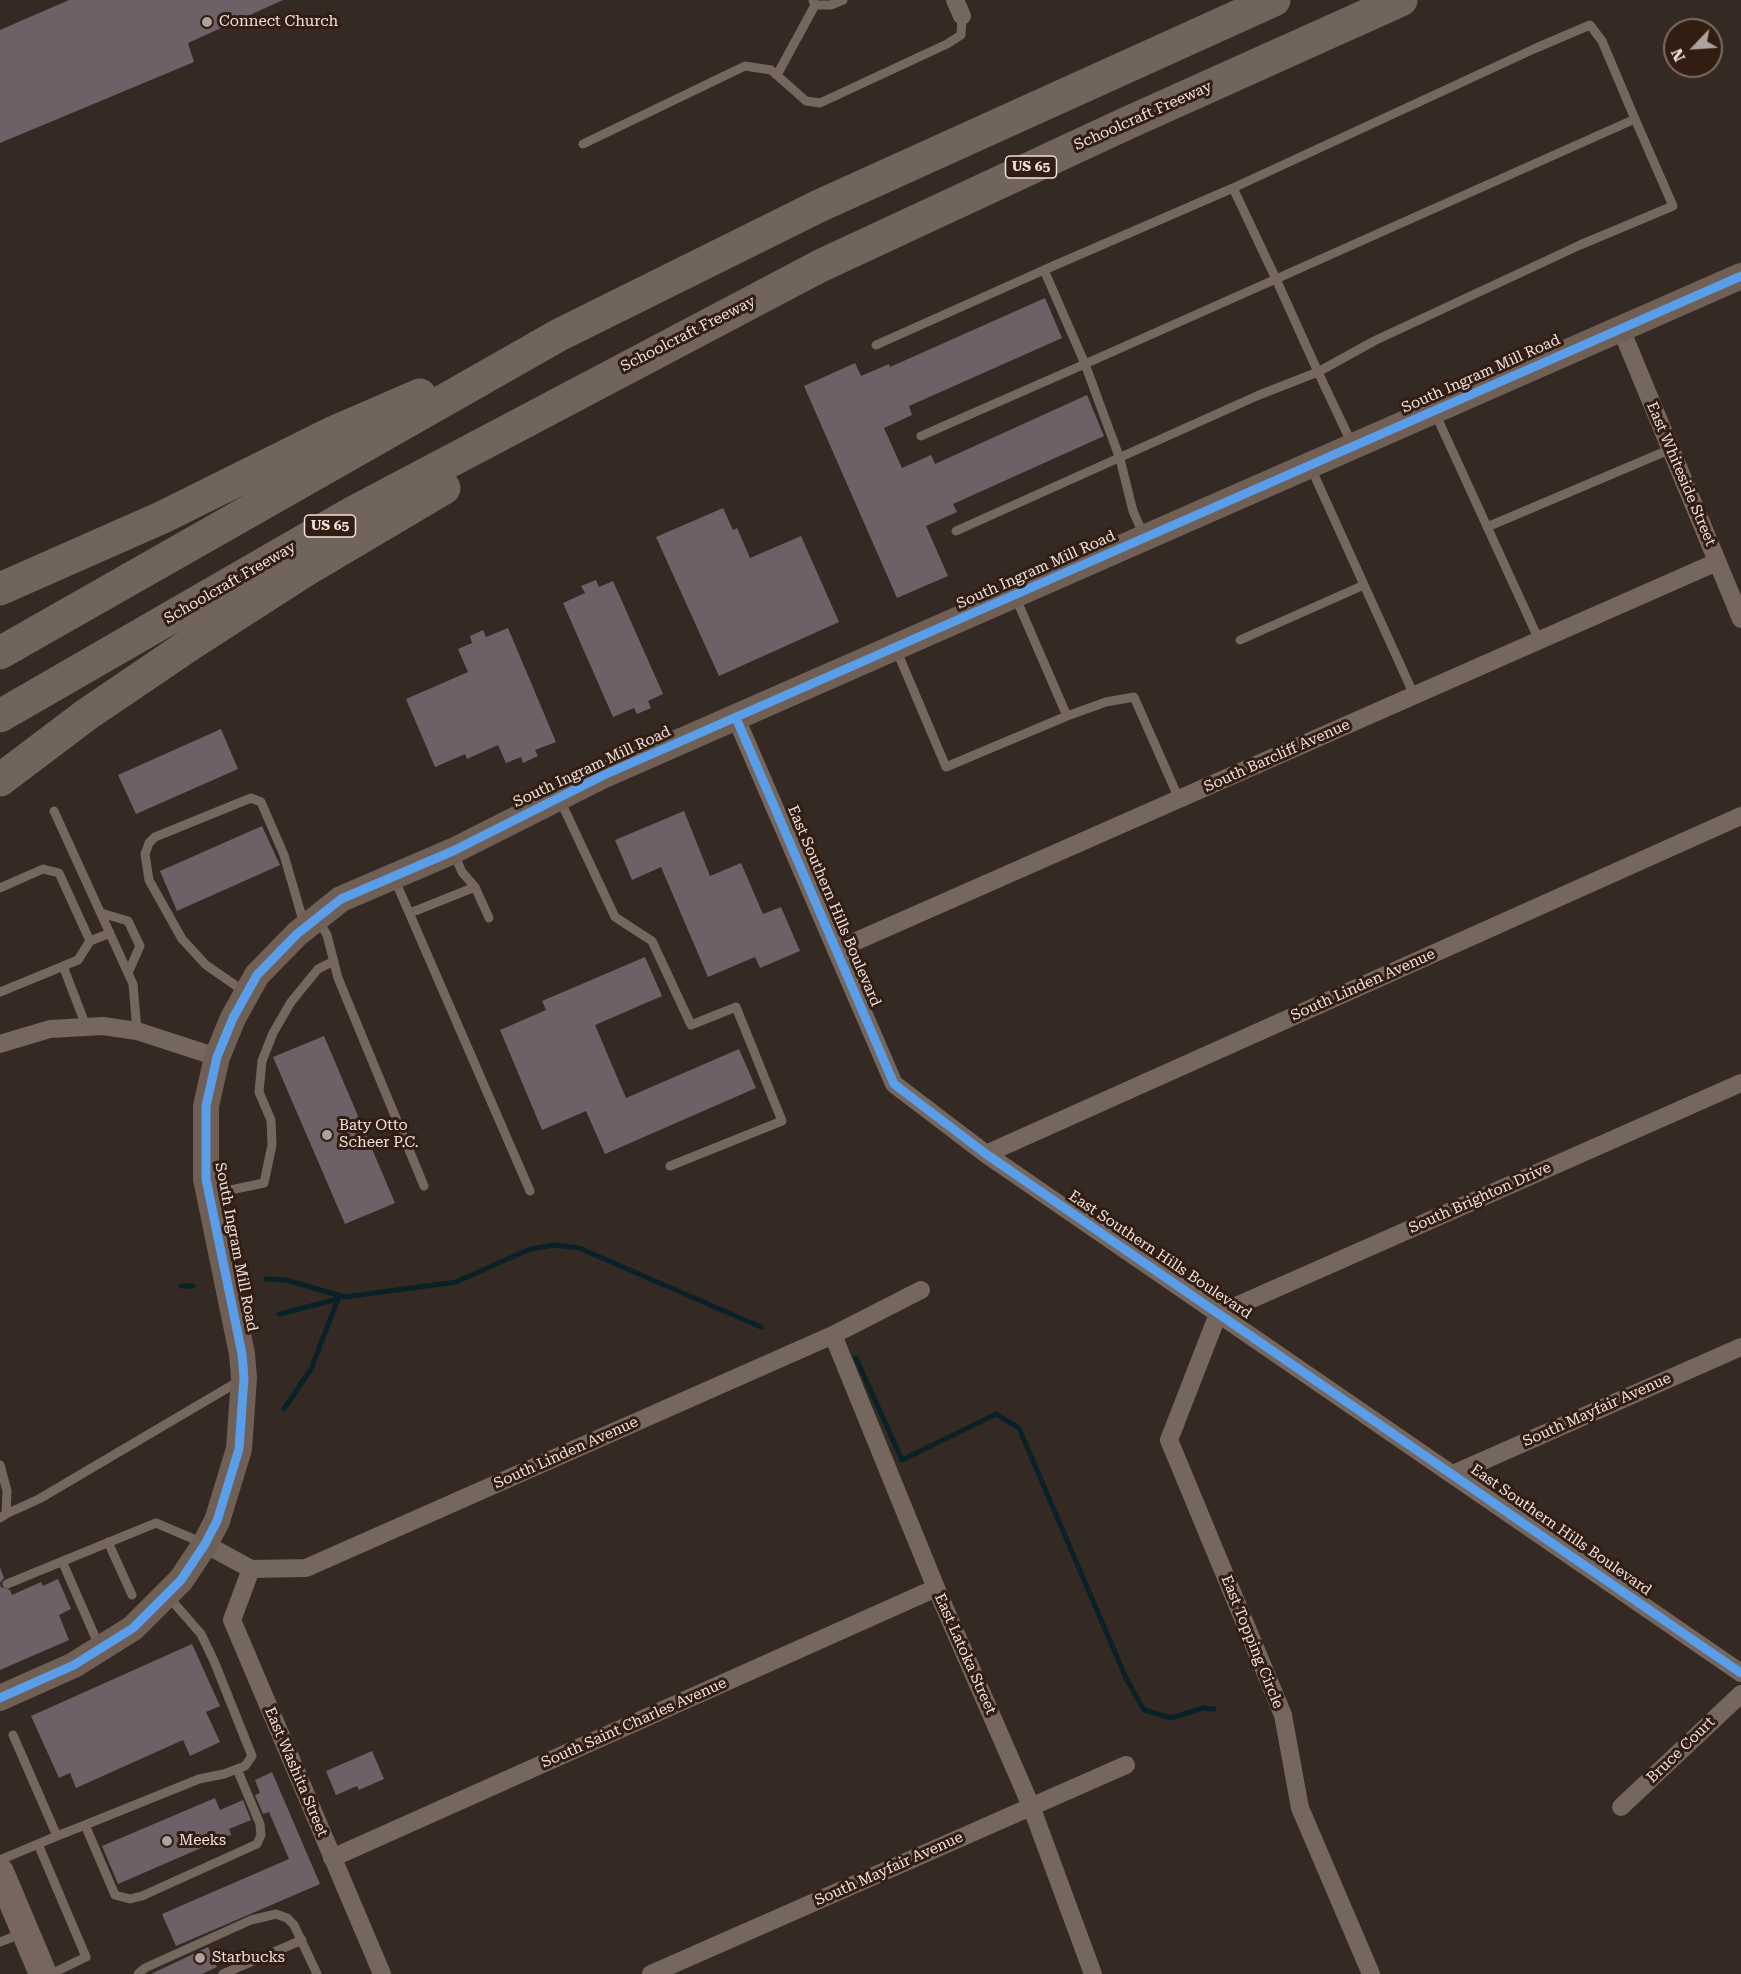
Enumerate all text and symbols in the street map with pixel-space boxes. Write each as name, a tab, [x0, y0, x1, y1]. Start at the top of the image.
place label: Connect Church	[219, 13, 338, 31]
marker: Connect Church	[200, 15, 214, 29]
north arrow	[1663, 18, 1723, 78]
text: N	[1667, 45, 1689, 65]
street label: Schoolcraft Freeway	[1071, 78, 1215, 154]
road number: US 65	[1006, 156, 1056, 178]
street label: Schoolcraft Freeway	[618, 292, 758, 376]
street label: South Ingram Mill Road	[1399, 331, 1563, 417]
street label: East Whiteside Street	[1643, 399, 1719, 549]
road number: US 65	[304, 515, 356, 537]
street label: South Ingram Mill Road	[954, 527, 1118, 613]
street label: Schoolcraft Freeway	[161, 538, 299, 628]
street label: South Barcliff Avenue	[1201, 716, 1353, 796]
street label: South Ingram Mill Road	[510, 723, 674, 811]
street label: East Southern Hills Boulevard	[783, 803, 885, 1009]
street label: South Linden Avenue	[1288, 945, 1438, 1025]
place label: Baty Otto Scheer P.C.	[339, 1117, 419, 1152]
marker: Baty Otto Scheer P.C.	[320, 1128, 334, 1142]
street label: South Brighton Drive	[1406, 1159, 1554, 1237]
street label: South Ingram Mill Road	[211, 1161, 261, 1333]
street label: East Southern Hills Boulevard	[1065, 1187, 1255, 1323]
street label: South Mayfair Avenue	[1520, 1369, 1674, 1451]
street label: South Linden Avenue	[491, 1413, 641, 1493]
street label: East Southern Hills Boulevard	[1467, 1460, 1655, 1600]
street label: East Topping Circle	[1217, 1573, 1287, 1711]
street label: East Latoka Street	[930, 1591, 1000, 1717]
street label: South Saint Charles Avenue	[539, 1674, 729, 1772]
street label: East Washita Street	[261, 1704, 331, 1840]
street label: Bruce Court	[1643, 1713, 1719, 1787]
street label: South Mayfair Avenue	[812, 1828, 966, 1910]
place label: Meeks	[179, 1832, 226, 1850]
marker: Meeks	[160, 1834, 174, 1848]
place label: Starbucks	[212, 1949, 285, 1967]
marker: Starbucks	[193, 1951, 207, 1965]

